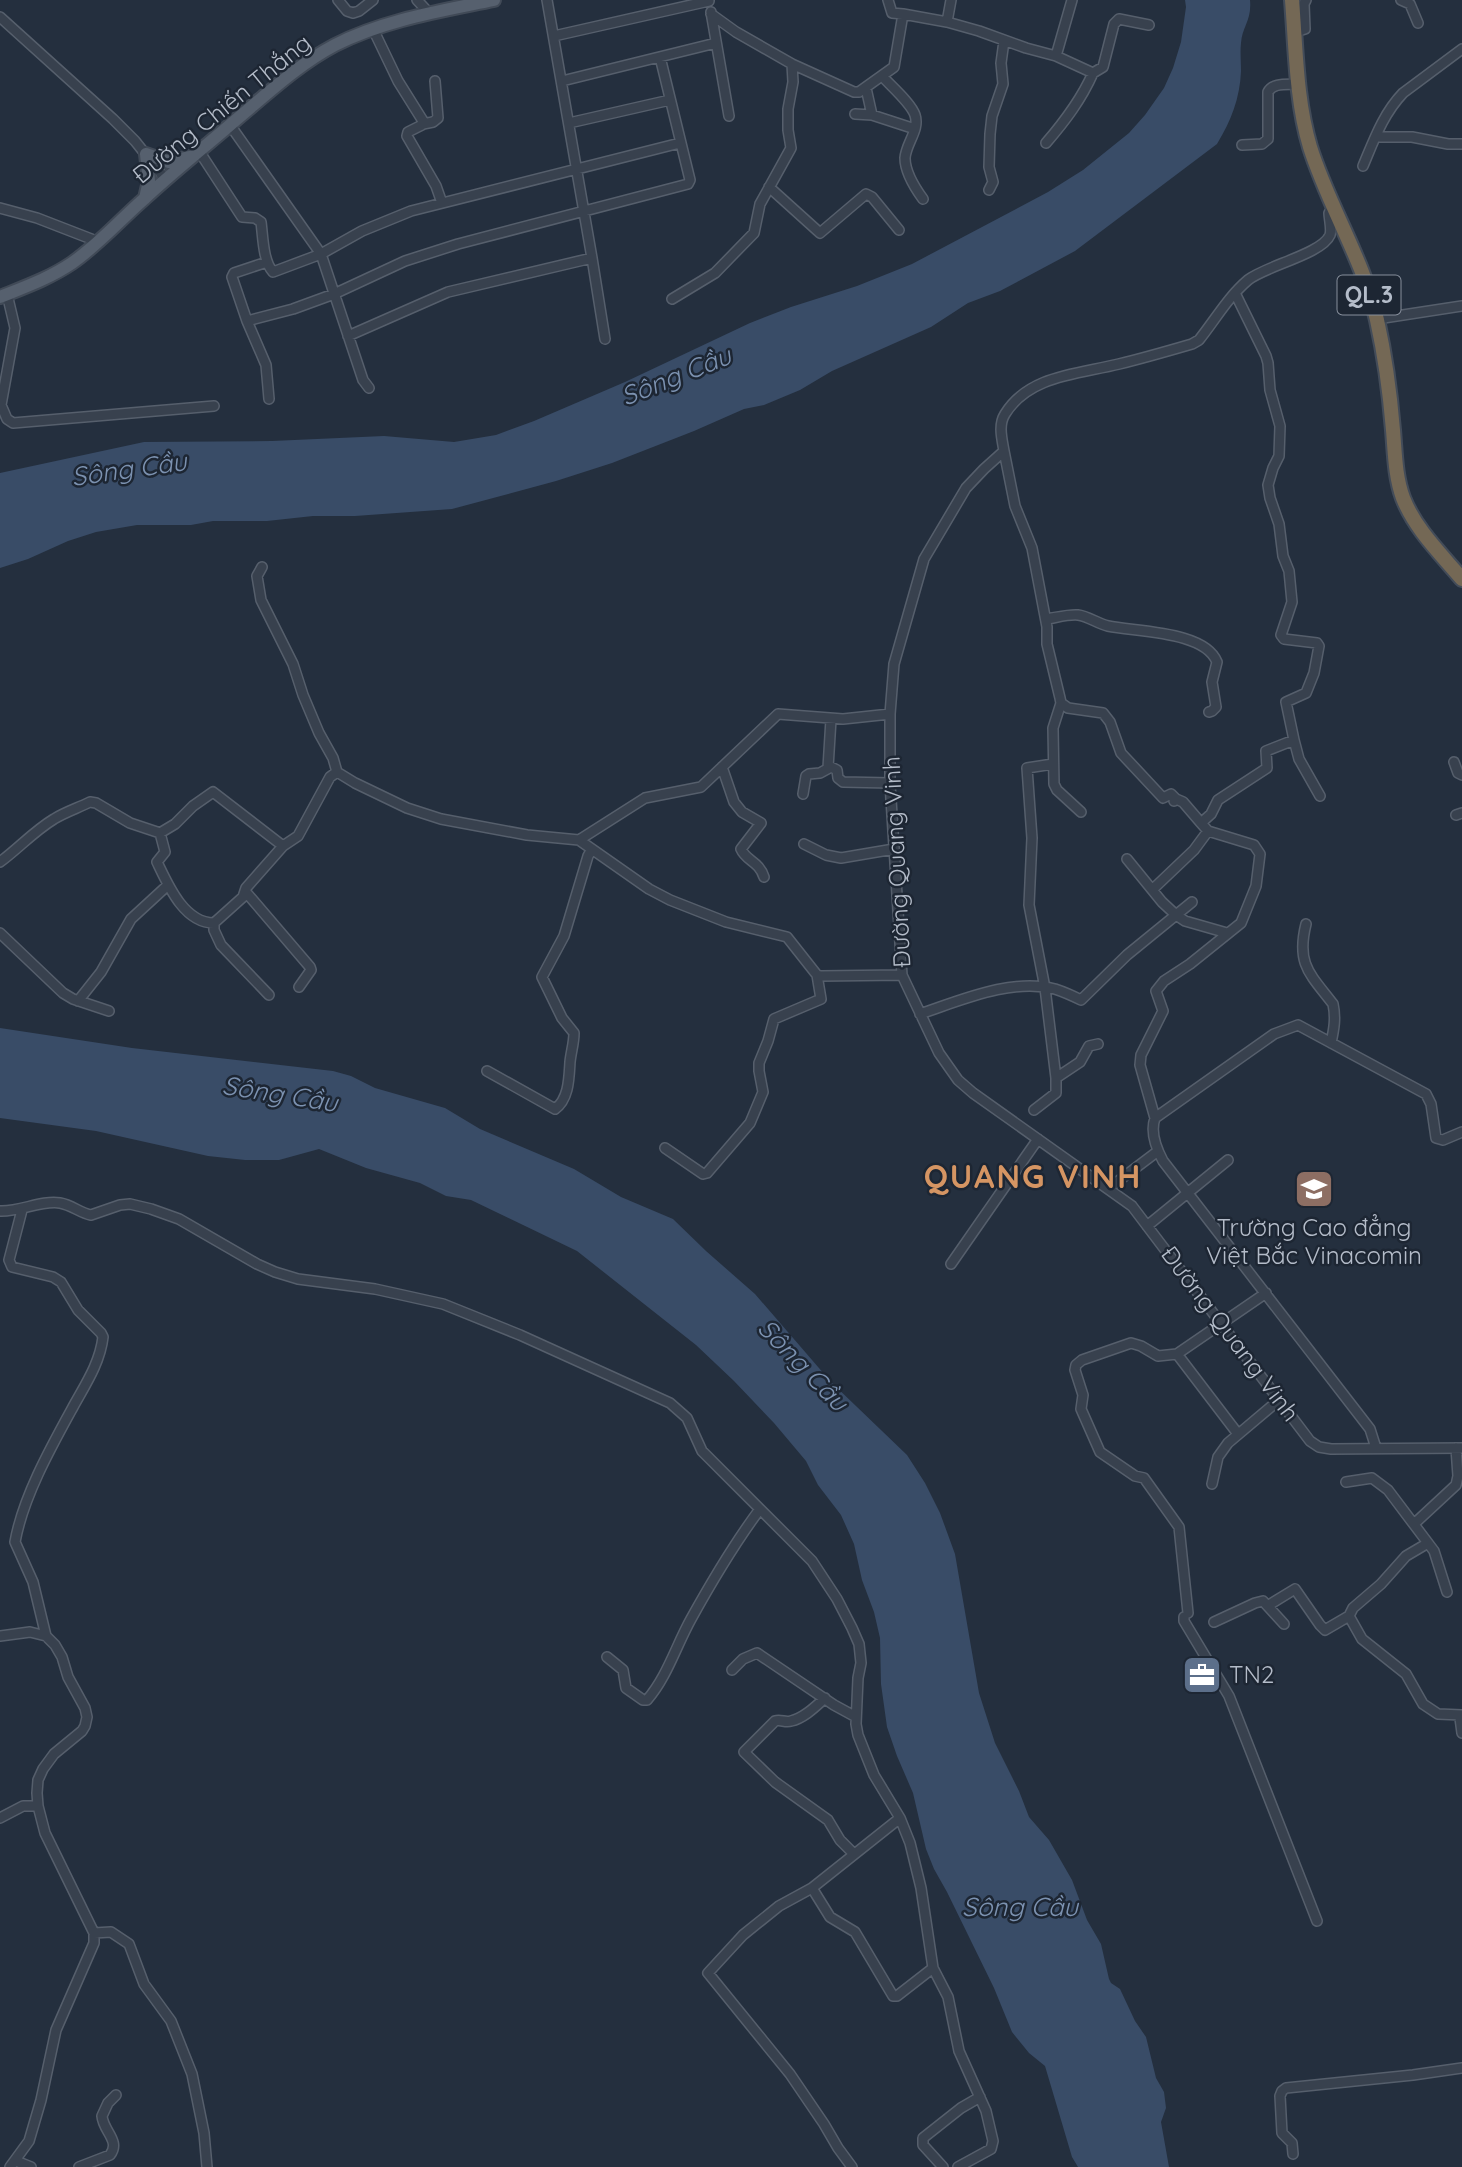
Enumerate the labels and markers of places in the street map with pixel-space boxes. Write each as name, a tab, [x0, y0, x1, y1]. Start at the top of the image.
school or university icon: Trường Cao đẳng Việt Bắc Vinacomin	[1293, 1168, 1335, 1210]
place label: Trường Cao đẳng Việt Bắc Vinacomin	[1206, 1212, 1422, 1270]
office icon: TN2	[1181, 1654, 1223, 1696]
place label: TN2	[1229, 1659, 1274, 1689]

